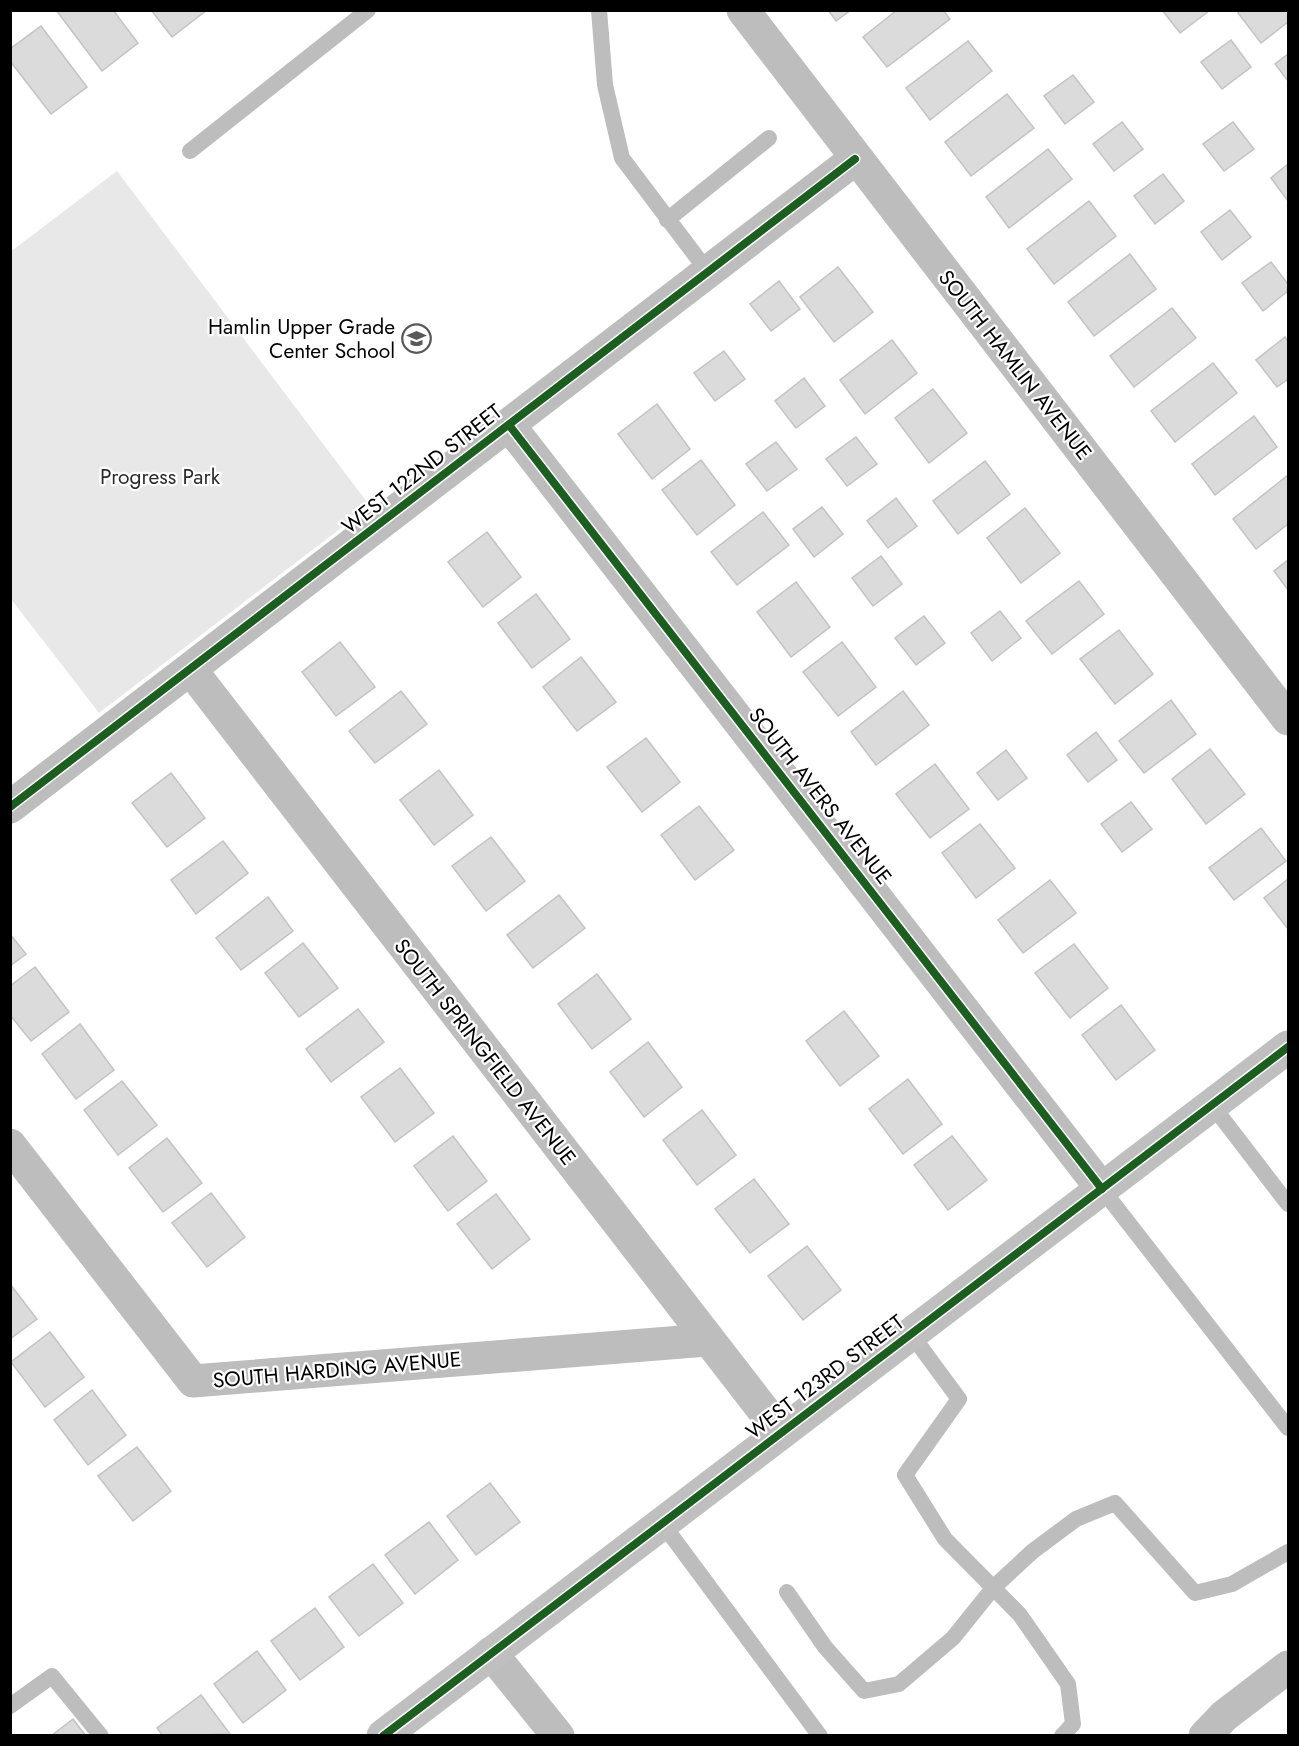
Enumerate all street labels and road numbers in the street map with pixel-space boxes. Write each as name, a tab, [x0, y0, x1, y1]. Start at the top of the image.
street label: SOUTH HAMLIN AVENUE	[931, 264, 1099, 466]
street label: WEST 122ND STREET	[336, 397, 509, 541]
street label: SOUTH AVERS AVENUE	[741, 701, 899, 891]
street label: SOUTH SPRINGFIELD AVENUE	[387, 932, 583, 1172]
street label: WEST 123RD STREET	[740, 1307, 910, 1446]
street label: SOUTH HARDING AVENUE	[211, 1344, 463, 1396]

